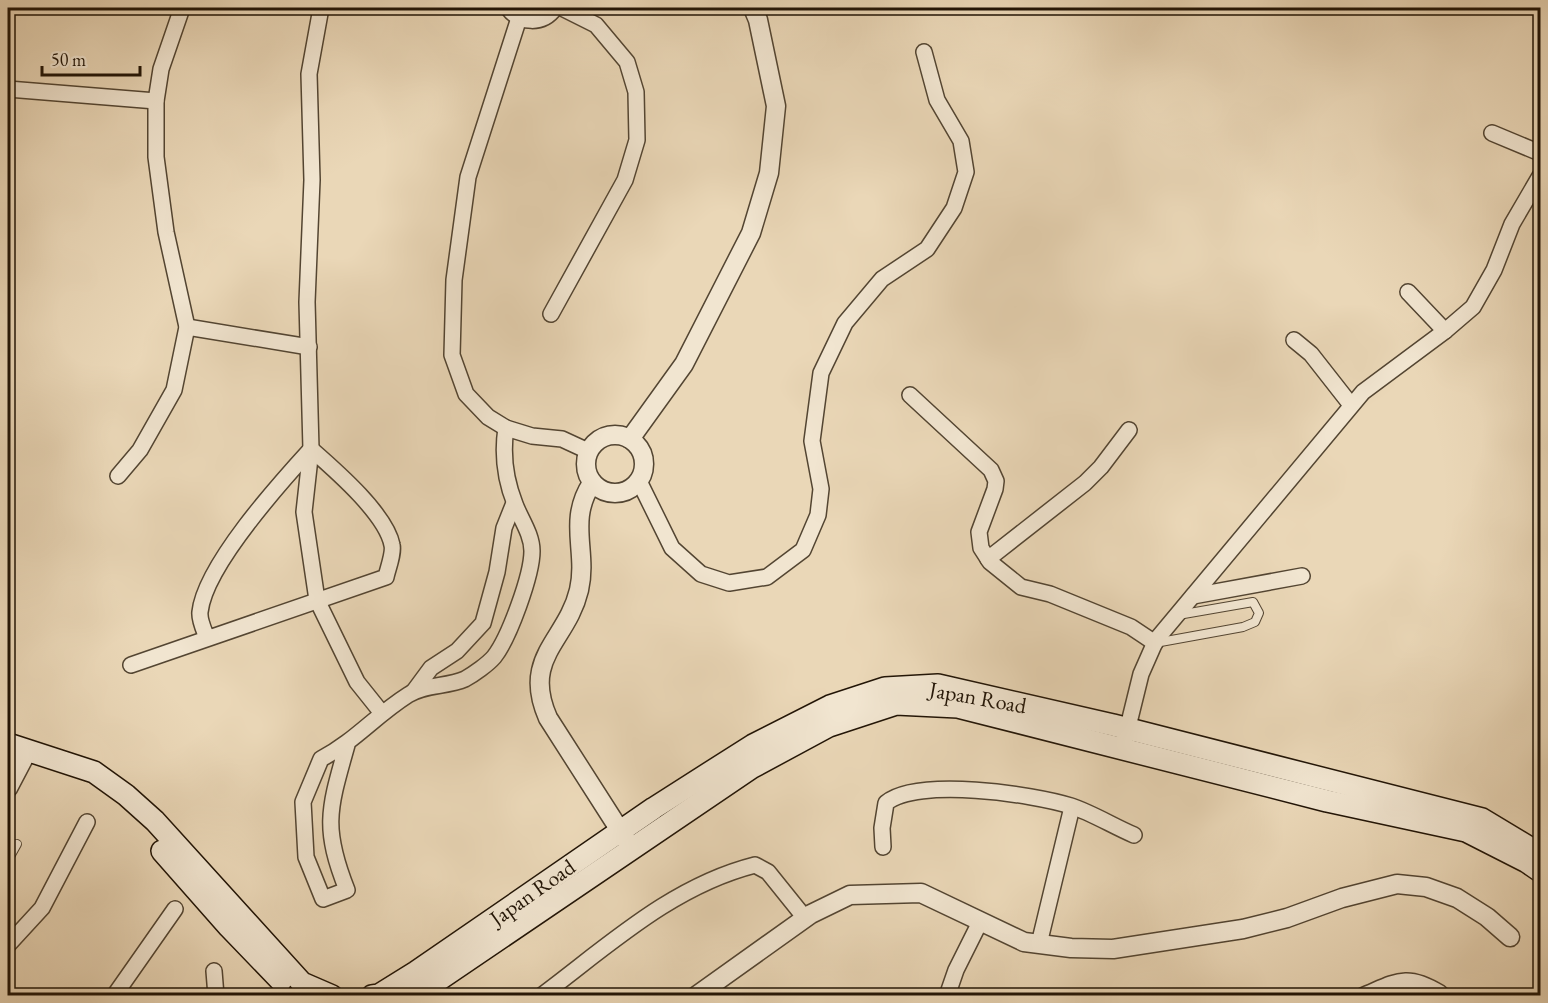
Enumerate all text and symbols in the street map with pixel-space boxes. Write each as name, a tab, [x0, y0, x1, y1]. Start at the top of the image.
scale bar	[42, 39, 140, 77]
text: 50 m	[51, 48, 86, 71]
street label: Japan Road	[925, 674, 1030, 720]
street label: Japan Road	[482, 852, 581, 934]

